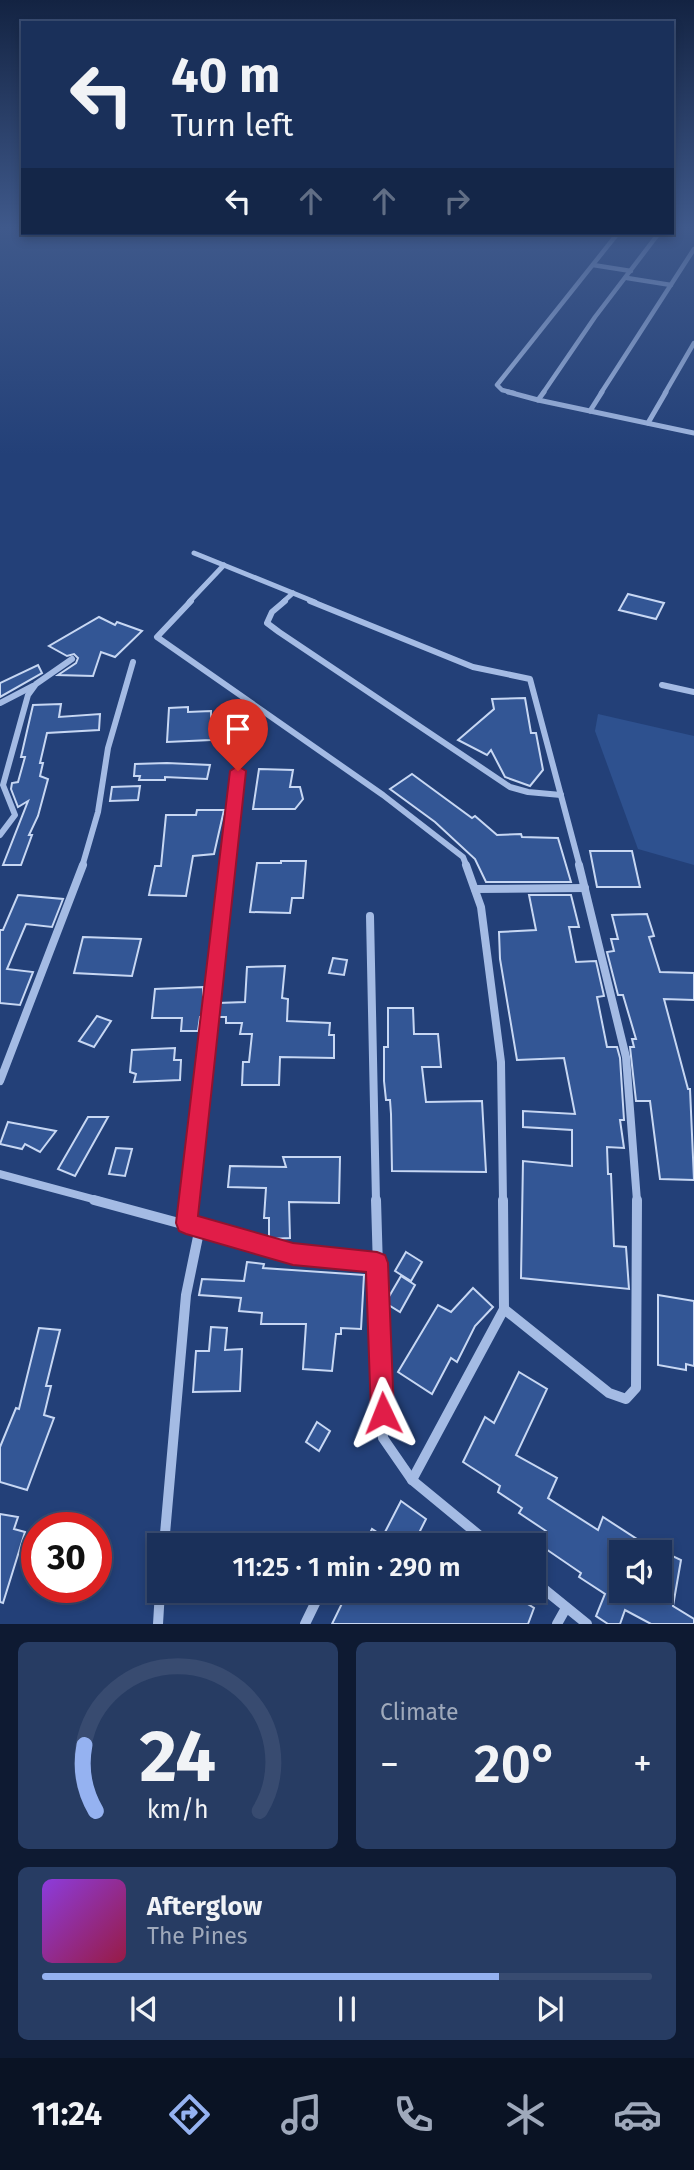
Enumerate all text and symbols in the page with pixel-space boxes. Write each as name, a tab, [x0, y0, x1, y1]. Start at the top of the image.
text: 40 m	[171, 46, 280, 105]
icon: left	[56, 49, 147, 140]
text: Turn left	[171, 106, 293, 144]
icon: left	[219, 182, 257, 220]
icon: ahead	[292, 182, 330, 220]
icon: ahead	[365, 182, 403, 220]
icon: right	[438, 182, 476, 220]
pin	[208, 699, 268, 771]
icon: arrive	[219, 710, 257, 748]
position arrow	[346, 1376, 420, 1450]
speed limit sign: 30	[21, 1512, 112, 1603]
map controls	[609, 1540, 672, 1603]
button: sound	[609, 1540, 672, 1603]
text: 11:25 · 1 min · 290 m	[233, 1552, 460, 1583]
text: Climate	[380, 1698, 459, 1726]
text: 24	[140, 1714, 216, 1801]
text: 20°	[474, 1733, 558, 1796]
text: −	[380, 1741, 399, 1787]
text: +	[633, 1741, 652, 1787]
text: km/h	[147, 1795, 209, 1825]
text: Afterglow	[147, 1891, 262, 1922]
text: The Pines	[147, 1922, 248, 1950]
icon: previous	[125, 1990, 163, 2028]
icon: pause	[328, 1990, 366, 2028]
icon: next	[531, 1990, 569, 2028]
icon: directions	[165, 2090, 214, 2139]
icon: music	[277, 2090, 326, 2139]
icon: phone	[389, 2090, 438, 2139]
icon: climate	[501, 2090, 550, 2139]
icon: car	[613, 2090, 662, 2139]
text: 11:24	[32, 2095, 102, 2133]

